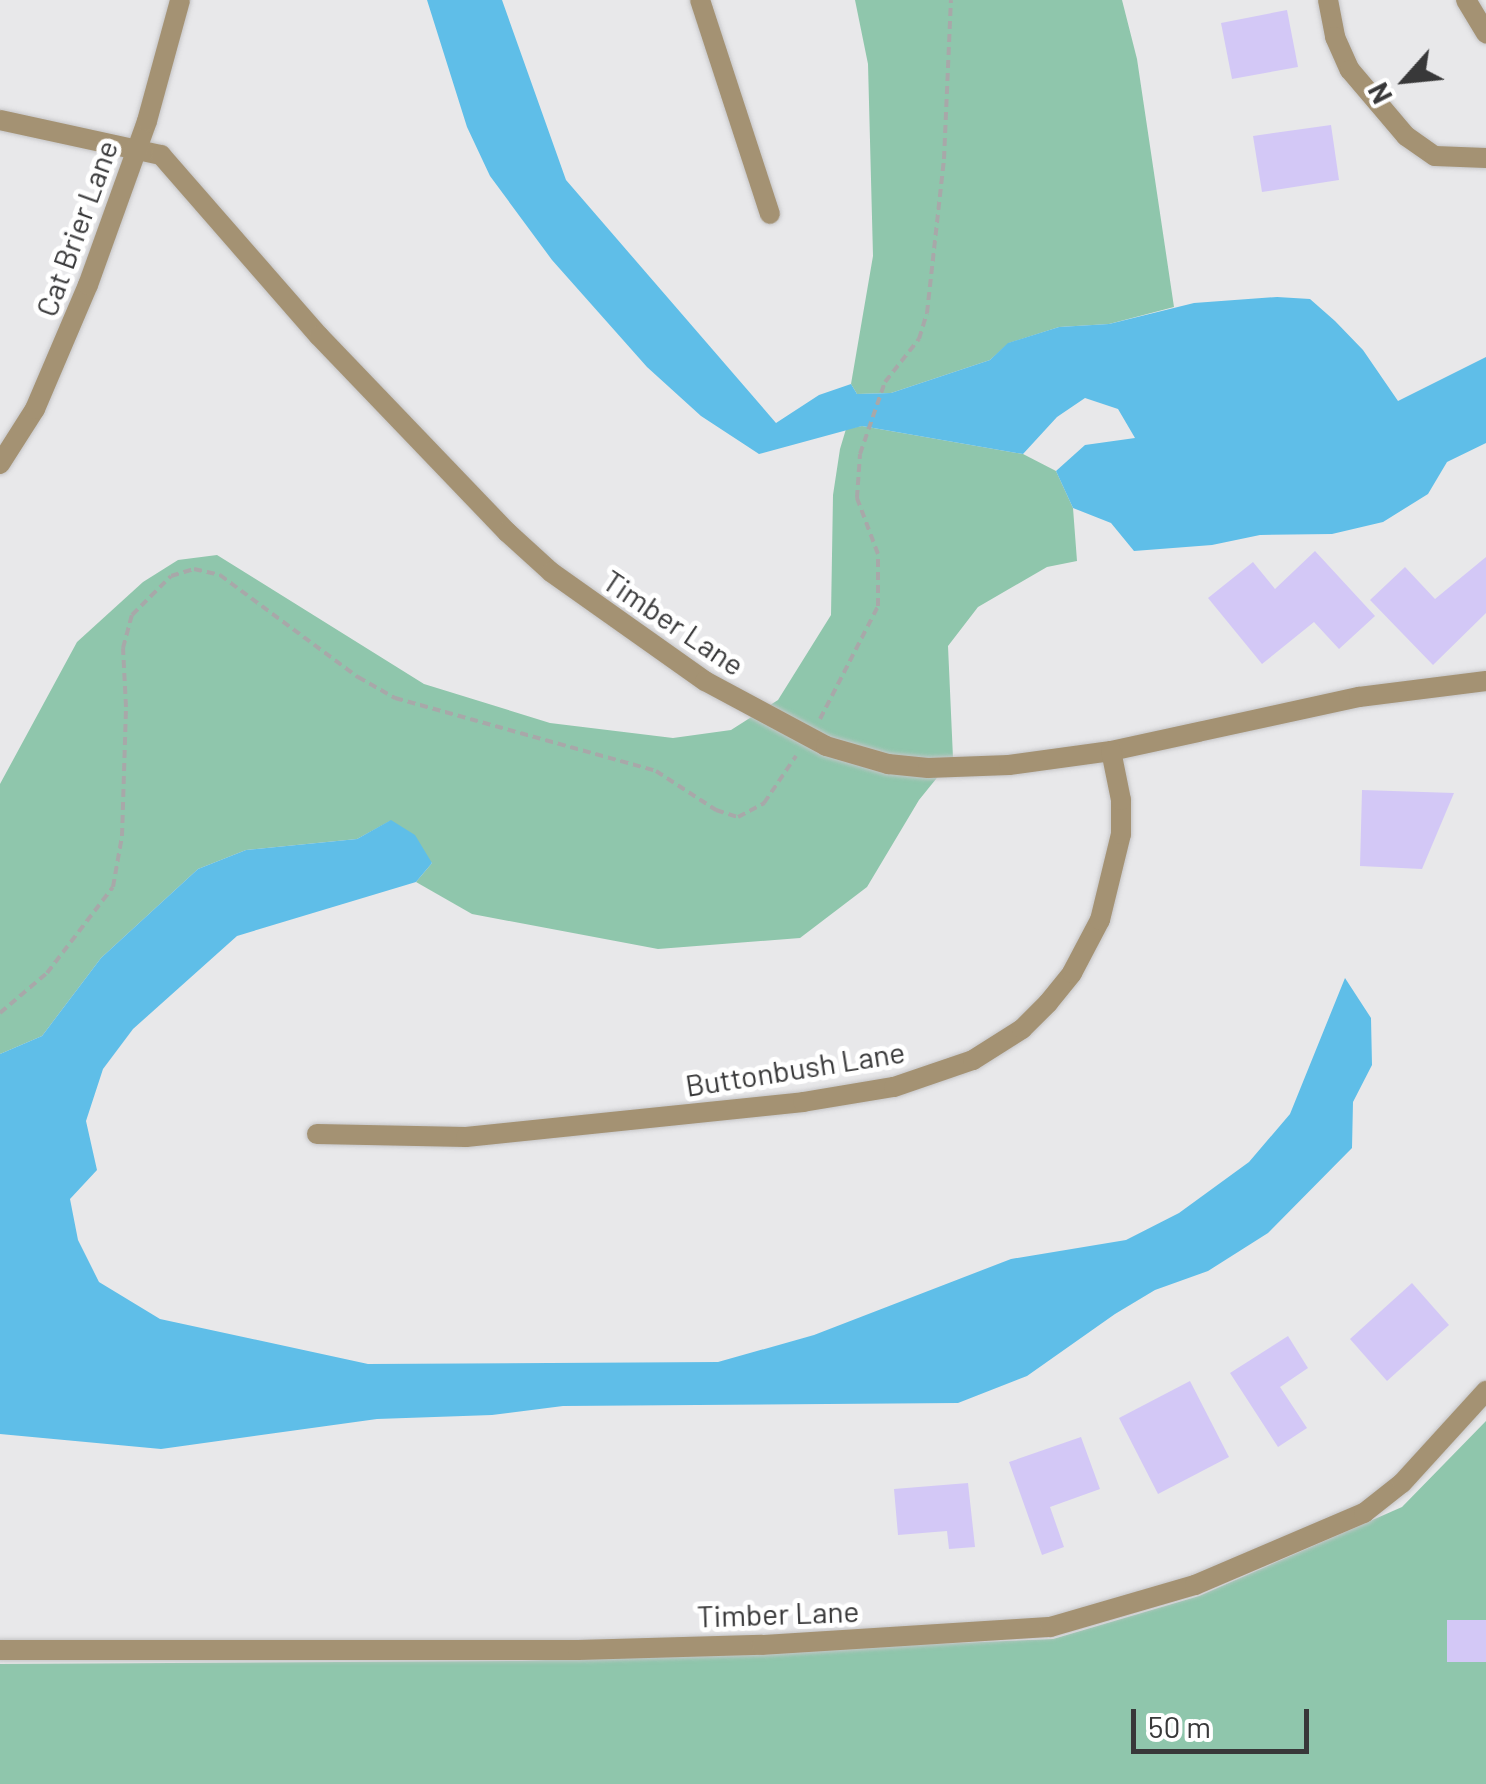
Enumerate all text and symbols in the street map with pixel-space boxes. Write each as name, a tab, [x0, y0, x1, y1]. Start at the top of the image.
north arrow	[1356, 30, 1456, 130]
text: N	[1360, 78, 1399, 110]
street label: Cat Brier Lane	[27, 135, 125, 321]
street label: Timber Lane	[597, 562, 751, 682]
street label: Buttonbush Lane	[683, 1033, 907, 1103]
street label: Timber Lane	[696, 1592, 860, 1634]
scale bar	[1136, 1689, 1314, 1751]
text: 50 m	[1148, 1708, 1211, 1744]

